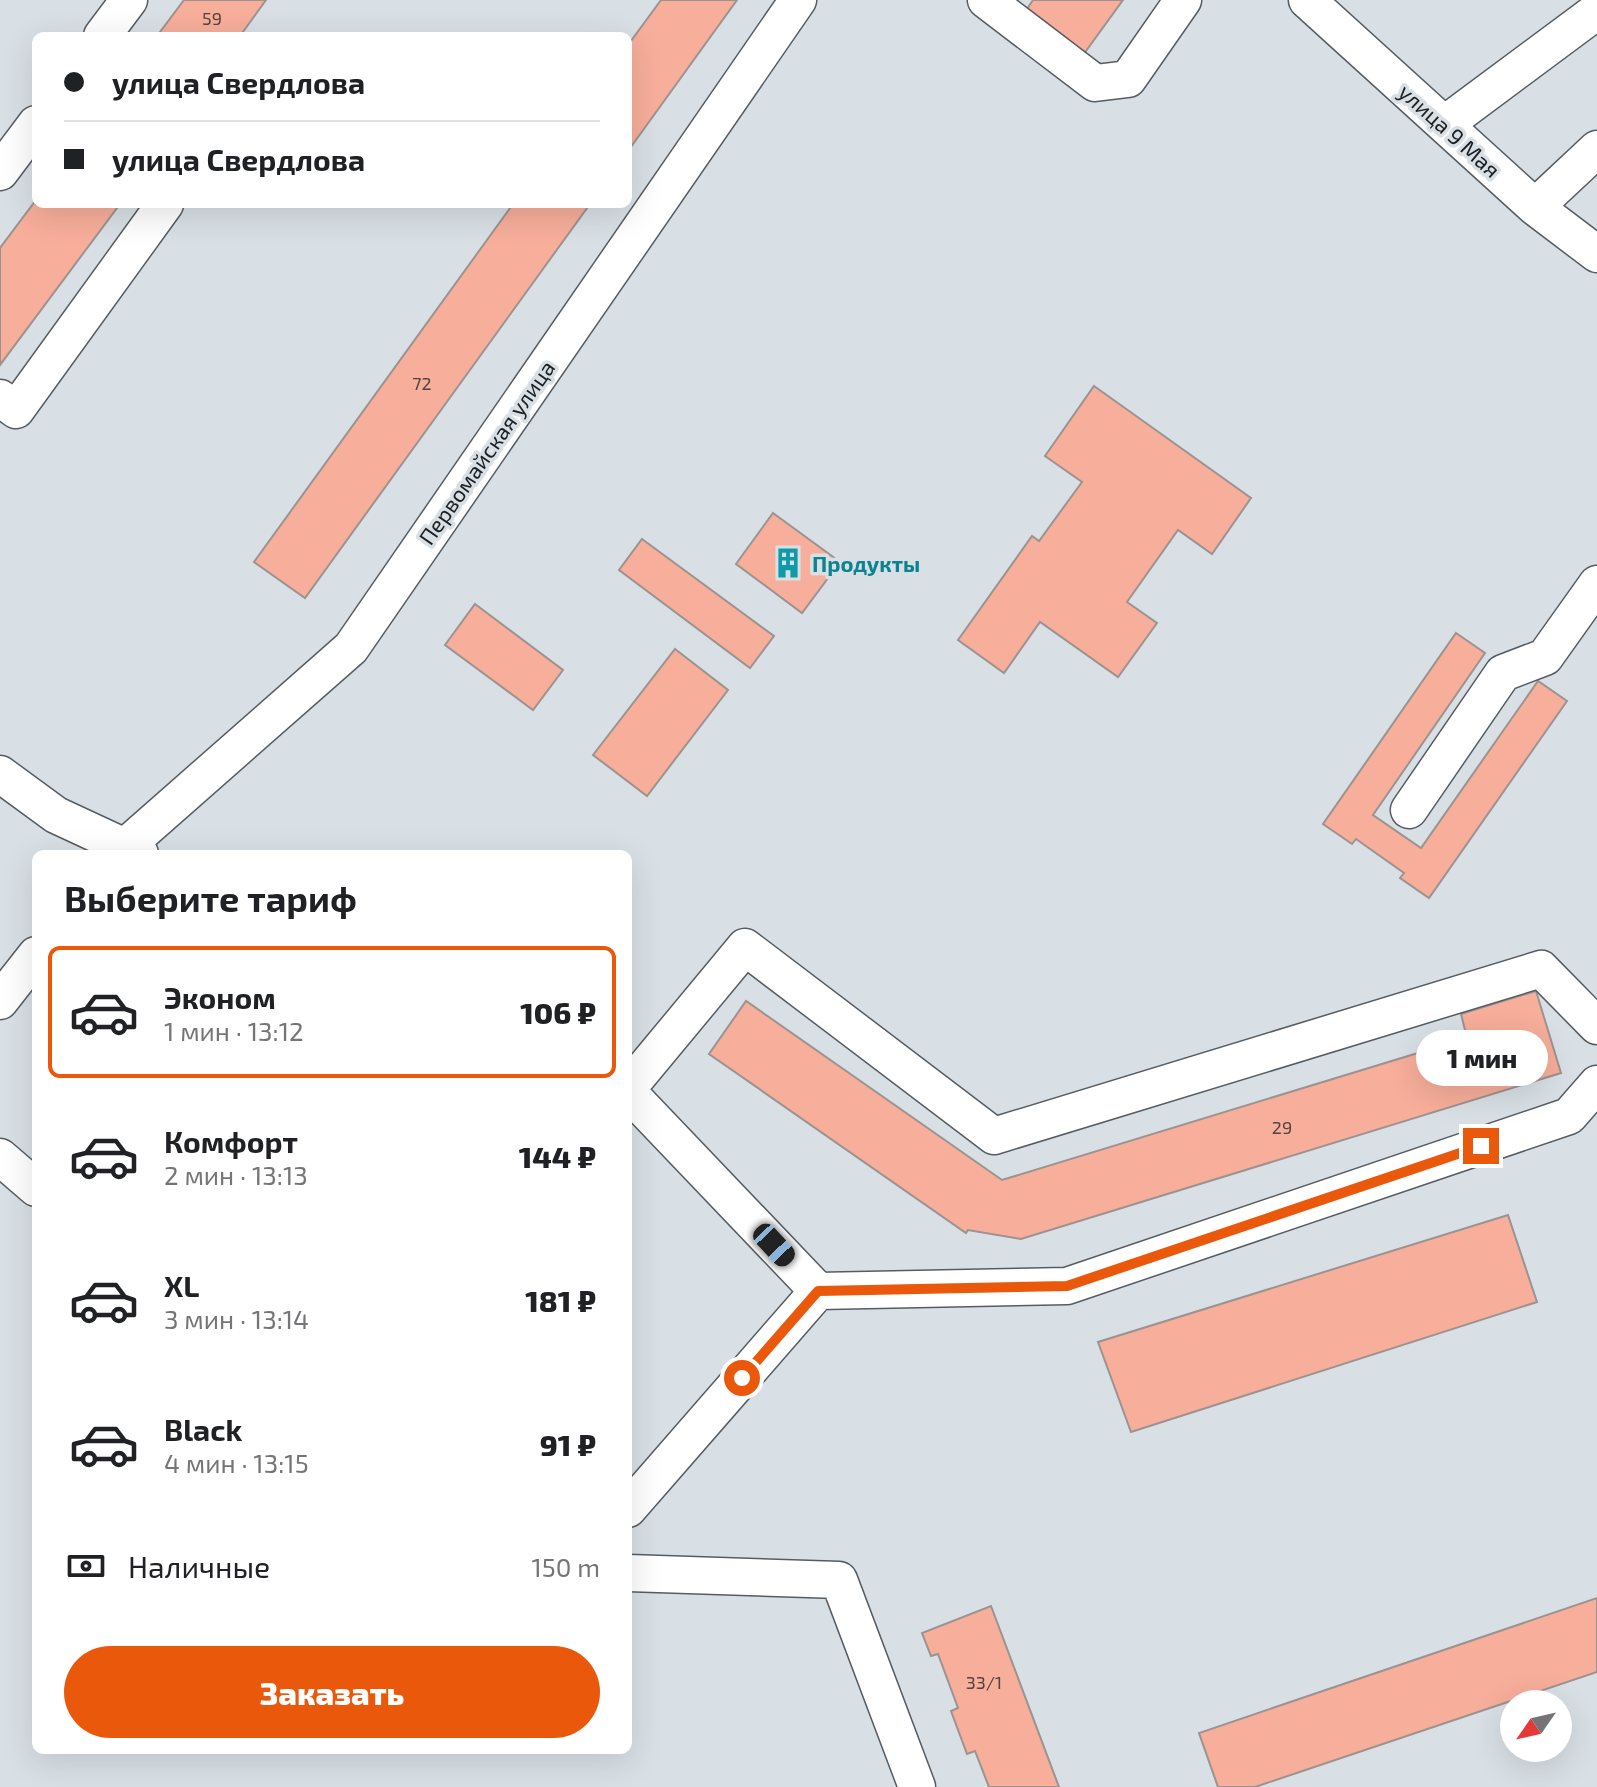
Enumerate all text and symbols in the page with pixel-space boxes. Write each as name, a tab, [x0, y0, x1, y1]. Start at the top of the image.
house number: 59	[202, 7, 222, 29]
text: улица Свердлова	[112, 64, 365, 100]
street label: улица 9 Мая	[1393, 78, 1506, 183]
text: улица Свердлова	[112, 141, 365, 177]
street label: Первомайская улица	[413, 355, 560, 550]
house number: 72	[412, 372, 432, 394]
building icon: Продукты	[771, 546, 805, 580]
place label: Продукты	[812, 550, 920, 576]
text: Выберите тариф	[64, 876, 357, 919]
icon: car	[68, 976, 140, 1048]
text: Эконом	[164, 979, 276, 1015]
text: 106 ₽	[520, 994, 596, 1030]
text: 1 мин · 13:12	[164, 1015, 304, 1046]
callout: 1 мин	[1415, 1030, 1547, 1086]
text: 1 мин	[1447, 1042, 1517, 1073]
house number: 29	[1272, 1116, 1292, 1138]
icon: car	[68, 1120, 140, 1192]
text: Комфорт	[164, 1123, 298, 1159]
route end	[1463, 1128, 1499, 1164]
text: 144 ₽	[519, 1138, 596, 1174]
text: 2 мин · 13:13	[164, 1159, 308, 1190]
car	[749, 1219, 799, 1271]
icon: car	[68, 1264, 140, 1336]
text: XL	[164, 1267, 199, 1303]
text: 181 ₽	[525, 1282, 596, 1318]
text: 3 мин · 13:14	[164, 1303, 309, 1334]
route start	[724, 1360, 760, 1396]
icon: car	[68, 1408, 140, 1480]
text: Black	[164, 1411, 242, 1447]
text: 91 ₽	[540, 1426, 596, 1462]
text: 4 мин · 13:15	[164, 1447, 309, 1478]
icon: cash	[64, 1544, 108, 1588]
text: Наличные	[128, 1548, 270, 1584]
text: 150 m	[531, 1551, 600, 1582]
button: Заказать	[64, 1646, 600, 1738]
house number: 33/1	[966, 1671, 1002, 1693]
north arrow	[1500, 1690, 1572, 1762]
map controls	[1500, 1690, 1572, 1762]

